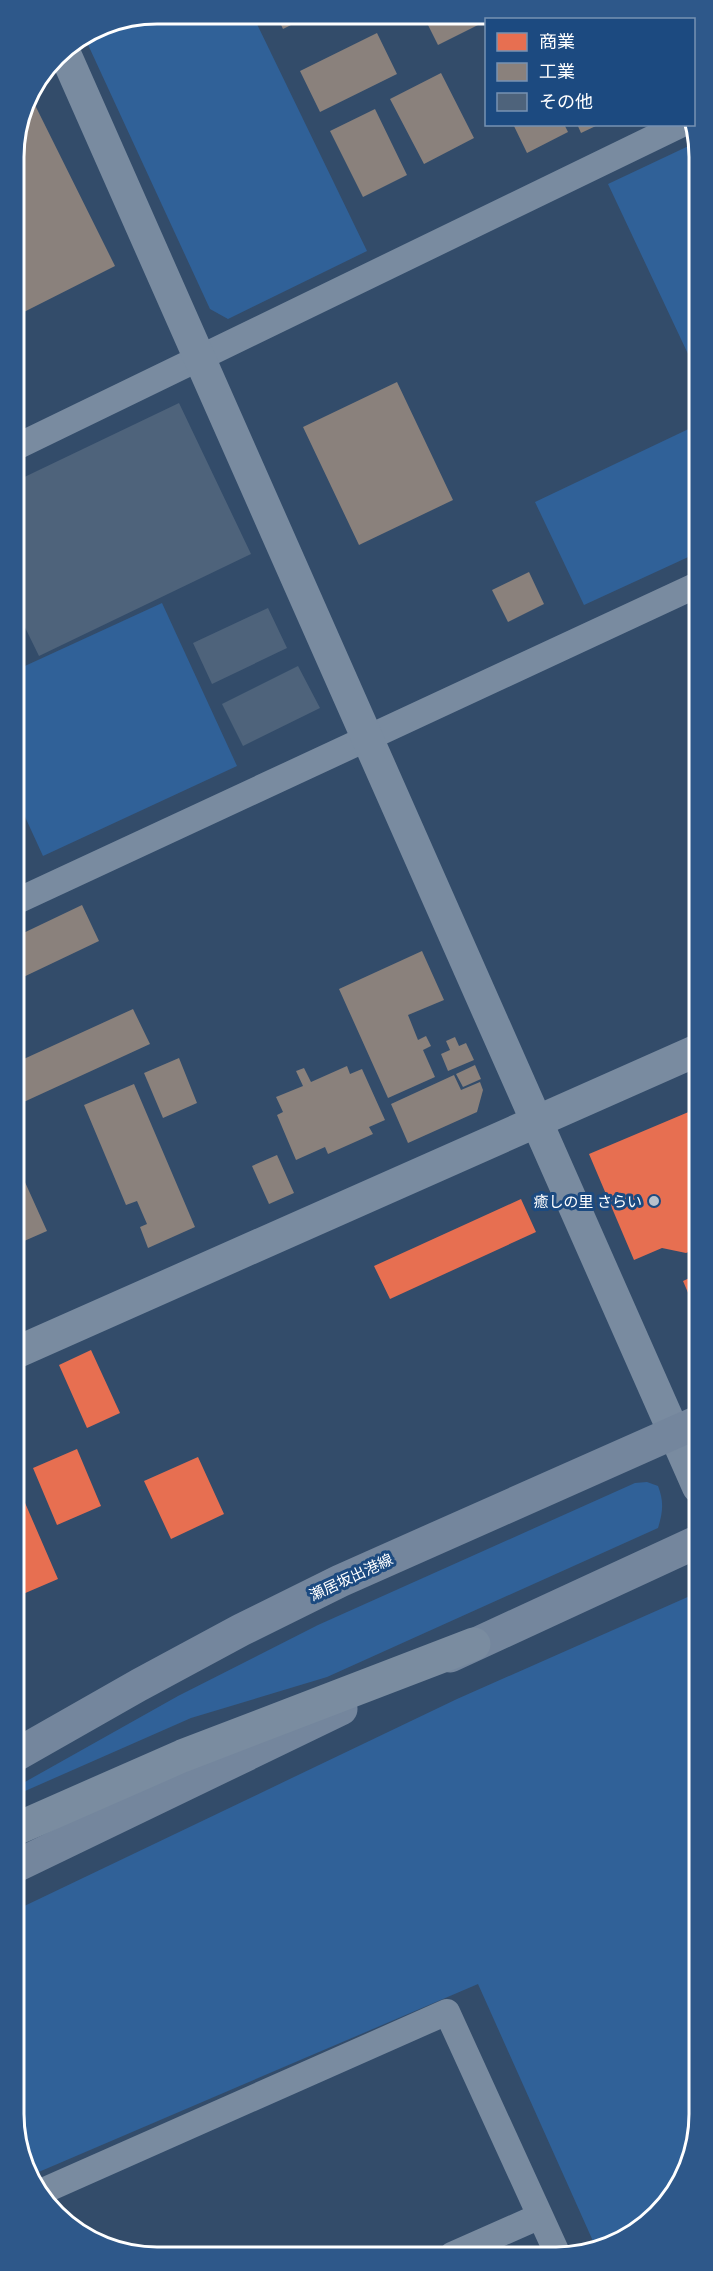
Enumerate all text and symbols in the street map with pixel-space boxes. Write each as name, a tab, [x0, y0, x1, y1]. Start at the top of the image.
legend	[485, 18, 695, 126]
text: 商業	[539, 29, 575, 54]
text: 工業	[539, 59, 575, 84]
text: その他	[539, 89, 593, 114]
place label: 癒しの里 さらい	[534, 1191, 642, 1212]
marker: 癒しの里 さらい	[647, 1194, 661, 1208]
street label: 瀬居坂出港線	[306, 1548, 396, 1606]

